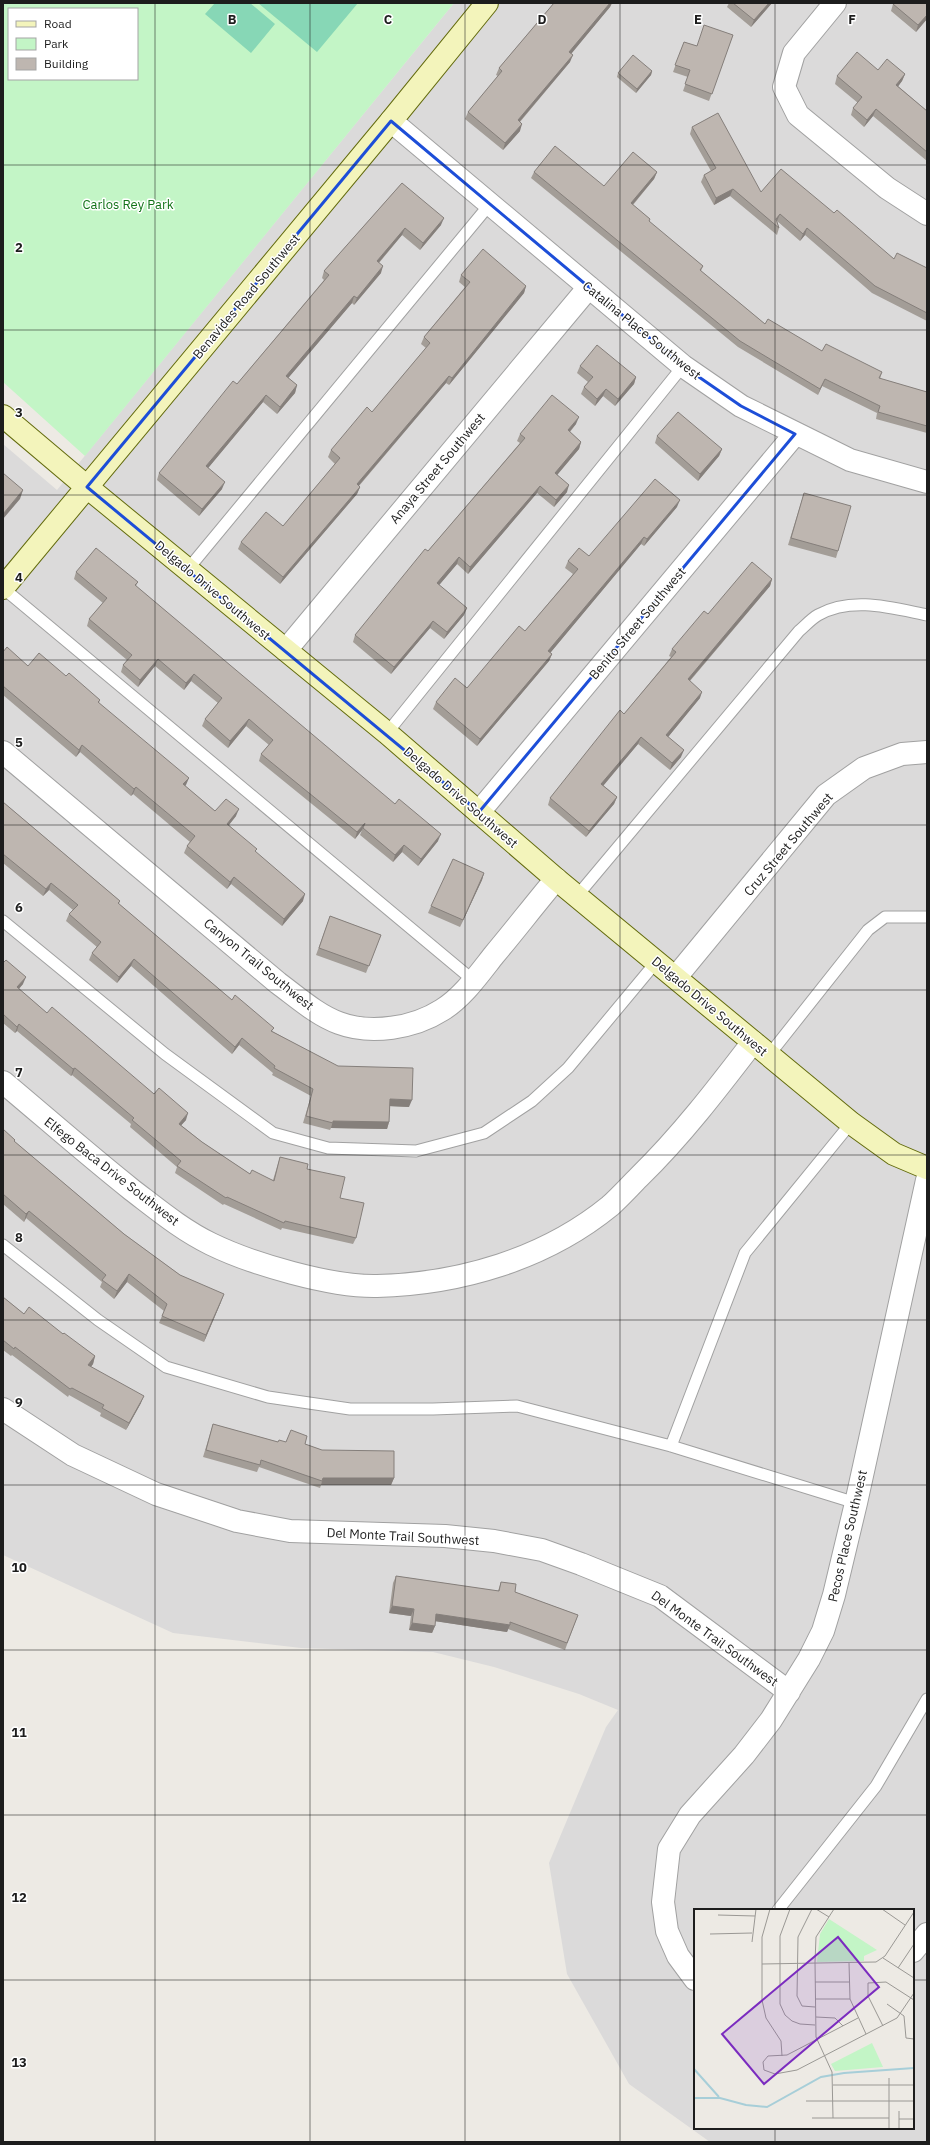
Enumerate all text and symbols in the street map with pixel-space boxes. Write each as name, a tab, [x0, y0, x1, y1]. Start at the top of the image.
legend	[8, 8, 138, 80]
text: B	[228, 11, 237, 28]
text: C	[384, 11, 393, 28]
text: D	[537, 11, 547, 28]
text: E	[694, 11, 702, 28]
text: F	[848, 11, 856, 28]
text: Road	[44, 16, 72, 31]
text: Park	[44, 36, 69, 51]
text: Building	[44, 56, 89, 71]
park label: Carlos Rey Park	[82, 196, 174, 213]
street label: Benavides Road Southwest	[189, 230, 304, 362]
text: 2	[15, 239, 23, 256]
street label: Catalina Place Southwest	[579, 277, 704, 383]
text: 3	[15, 404, 23, 421]
street label: Anaya Street Southwest	[386, 409, 489, 527]
street label: Delgado Drive Southwest	[151, 537, 274, 644]
street label: Benito Street Southwest	[585, 564, 689, 683]
text: 4	[15, 569, 23, 586]
text: 5	[15, 734, 23, 751]
street label: Delgado Drive Southwest	[400, 743, 521, 852]
street label: Cruz Street Southwest	[740, 789, 837, 900]
text: 6	[15, 899, 23, 916]
street label: Canyon Trail Southwest	[200, 915, 317, 1014]
street label: Delgado Drive Southwest	[648, 953, 771, 1060]
text: 7	[15, 1064, 23, 1081]
street label: Elfego Baca Drive Southwest	[41, 1113, 183, 1229]
text: 8	[15, 1229, 23, 1246]
text: 9	[15, 1394, 23, 1411]
street label: Pecos Place Southwest	[824, 1468, 871, 1604]
street label: Del Monte Trail Southwest	[326, 1524, 480, 1549]
text: 10	[11, 1559, 27, 1576]
street label: Del Monte Trail Southwest	[648, 1587, 781, 1690]
text: 11	[11, 1724, 27, 1741]
text: 12	[11, 1889, 27, 1906]
inset map	[694, 1909, 914, 2129]
text: 13	[11, 2054, 27, 2071]

